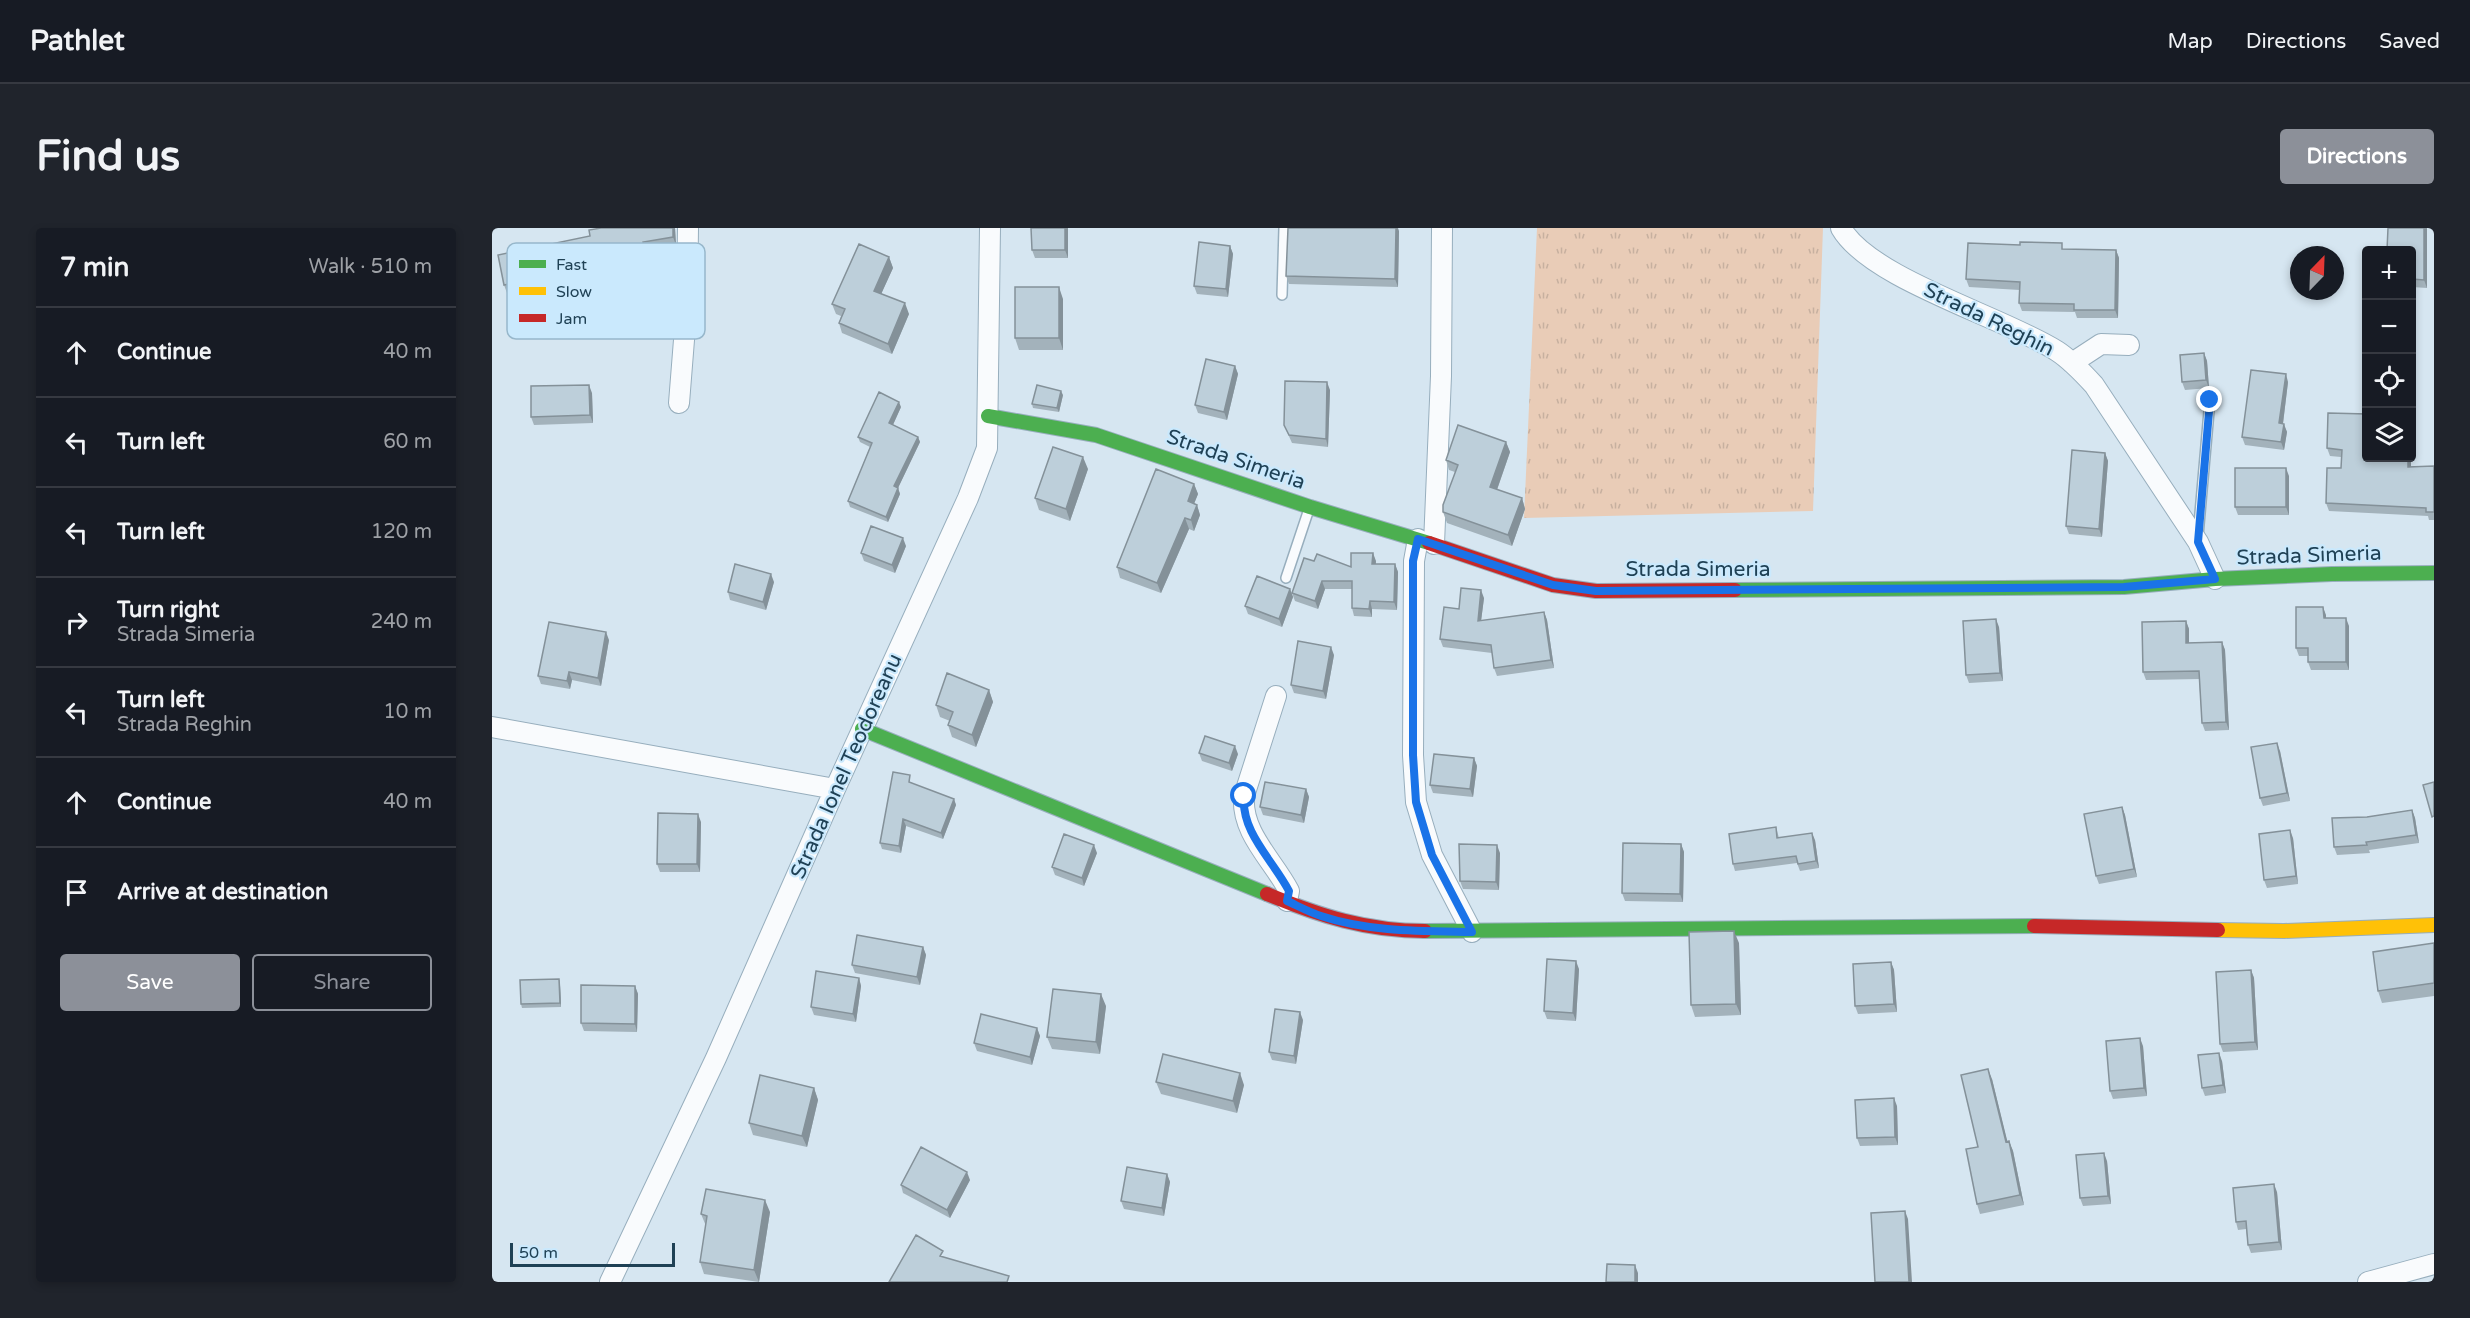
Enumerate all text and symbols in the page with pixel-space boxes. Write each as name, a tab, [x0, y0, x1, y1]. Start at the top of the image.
text: Pathlet	[30, 24, 125, 58]
text: Map	[2167, 29, 2213, 54]
text: Directions	[2246, 29, 2346, 54]
text: Saved	[2379, 29, 2440, 54]
button: Directions	[2280, 129, 2434, 184]
text: Find us	[36, 131, 180, 182]
legend	[507, 243, 705, 339]
north arrow	[2290, 246, 2344, 300]
map controls	[2362, 246, 2416, 462]
button: +	[2362, 246, 2416, 300]
text: 7 min	[60, 252, 129, 283]
text: Walk · 510 m	[309, 255, 432, 279]
text: Fast	[556, 255, 587, 275]
street label: Strada Reghin	[1920, 277, 2058, 362]
text: Slow	[556, 282, 592, 302]
button: −	[2362, 300, 2416, 354]
text: Jam	[556, 309, 587, 329]
icon: ahead	[60, 336, 93, 369]
text: Continue	[117, 339, 212, 365]
text: 40 m	[383, 340, 432, 364]
button: locate	[2362, 354, 2416, 408]
route end	[2196, 386, 2222, 412]
button: layers	[2362, 408, 2416, 462]
street label: Strada Simeria	[1163, 424, 1308, 495]
icon: left	[60, 426, 93, 459]
text: Turn left	[117, 429, 205, 455]
text: 60 m	[383, 430, 432, 454]
icon: left	[60, 516, 93, 549]
text: Turn left	[117, 519, 205, 545]
text: 120 m	[371, 520, 432, 544]
street label: Strada Simeria	[2236, 540, 2382, 571]
street label: Strada Simeria	[1625, 557, 1771, 582]
text: Turn right	[117, 597, 219, 623]
icon: right	[60, 606, 93, 639]
text: 240 m	[371, 610, 432, 634]
text: Strada Simeria	[117, 623, 255, 647]
street label: Strada Ionel Teodoreanu	[785, 650, 907, 883]
text: Turn left	[117, 687, 205, 713]
icon: left	[60, 696, 93, 729]
text: 10 m	[383, 700, 432, 724]
text: Strada Reghin	[117, 713, 252, 737]
route start	[1230, 782, 1256, 808]
icon: ahead	[60, 786, 93, 819]
text: Continue	[117, 789, 212, 815]
text: 40 m	[383, 790, 432, 814]
icon: arrive	[60, 876, 93, 909]
text: Arrive at destination	[117, 879, 328, 905]
button: Save	[60, 954, 240, 1011]
button: Share	[252, 954, 432, 1011]
scale bar	[510, 1240, 675, 1268]
text: 50 m	[519, 1243, 558, 1263]

